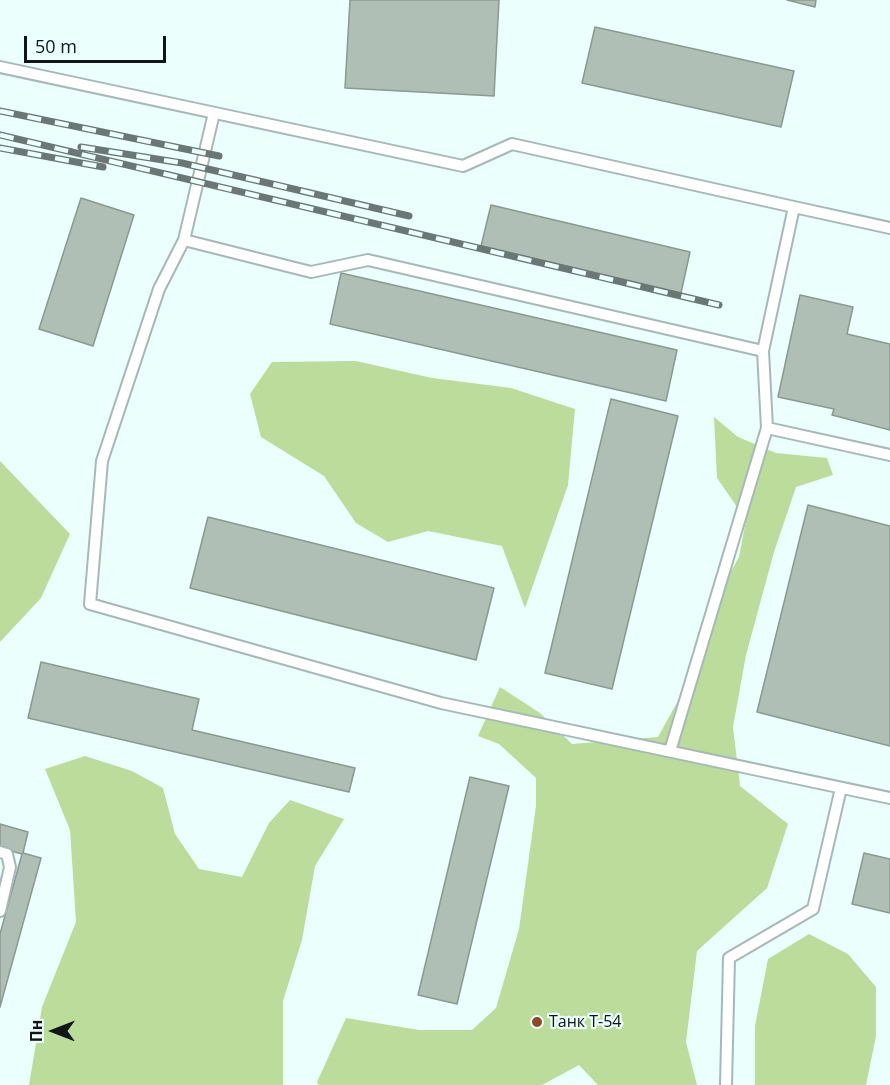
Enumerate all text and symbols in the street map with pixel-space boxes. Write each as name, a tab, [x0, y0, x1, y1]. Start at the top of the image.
scale bar	[27, 24, 170, 62]
text: 50 m	[35, 34, 77, 58]
north arrow	[24, 1001, 84, 1061]
place label: Танк Т-54	[549, 1012, 622, 1032]
marker: Танк Т-54	[530, 1015, 544, 1029]
text: Пн	[25, 1020, 47, 1042]

